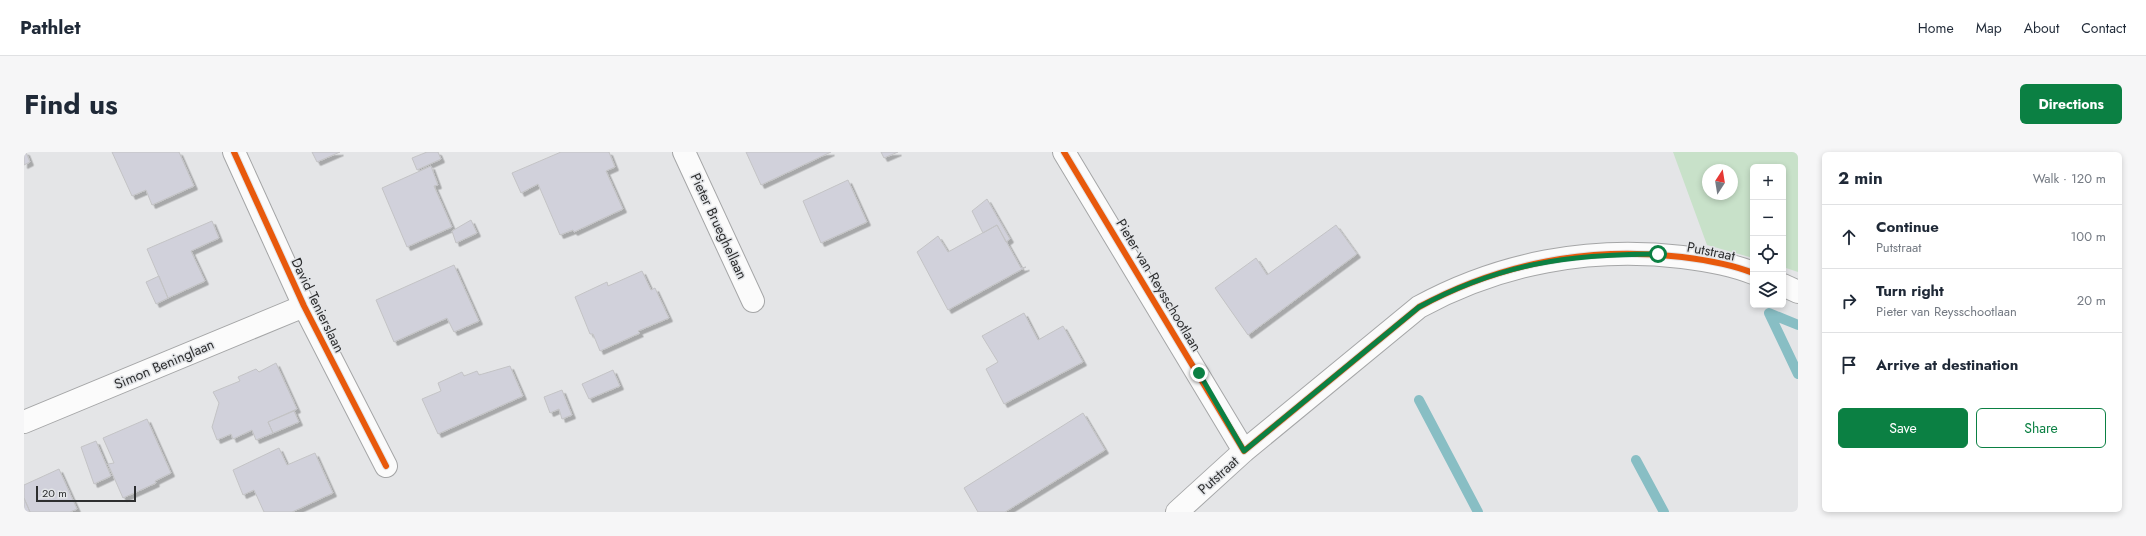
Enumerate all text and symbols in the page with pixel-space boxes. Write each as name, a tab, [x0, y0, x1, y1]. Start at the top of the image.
text: Pathlet	[20, 14, 80, 41]
text: Home	[1918, 18, 1954, 38]
text: Map	[1976, 18, 2002, 38]
text: About	[2024, 18, 2059, 38]
text: Contact	[2081, 18, 2126, 38]
text: Find us	[24, 84, 118, 125]
button: Directions	[2020, 84, 2122, 124]
north arrow	[1702, 164, 1738, 200]
map controls	[1750, 164, 1786, 308]
button: +	[1750, 164, 1786, 200]
text: 2 min	[1838, 166, 1883, 190]
text: Walk · 120 m	[2033, 169, 2106, 188]
street label: Pieter Brueghellaan	[686, 170, 752, 282]
button: −	[1750, 200, 1786, 236]
street label: Pieter van Reysschootlaan	[1111, 215, 1207, 355]
text: Continue	[1876, 216, 1939, 238]
icon: ahead	[1838, 226, 1860, 248]
text: 100 m	[2071, 227, 2106, 246]
button: locate	[1750, 236, 1786, 272]
street label: Putstraat	[1685, 237, 1737, 266]
text: Putstraat	[1876, 238, 1921, 257]
route start	[1649, 245, 1667, 263]
street label: David Tenierslaan	[286, 254, 350, 356]
button: layers	[1750, 272, 1786, 308]
text: Turn right	[1876, 280, 1944, 302]
icon: right	[1838, 290, 1860, 312]
text: 20 m	[2077, 291, 2106, 310]
text: Pieter van Reysschootlaan	[1876, 302, 2017, 321]
street label: Simon Beninglaan	[111, 334, 217, 394]
icon: arrive	[1838, 354, 1860, 376]
text: Arrive at destination	[1876, 354, 2018, 376]
route end	[1190, 364, 1208, 382]
button: Save	[1838, 408, 1968, 448]
button: Share	[1976, 408, 2106, 448]
street label: Putstraat	[1193, 451, 1243, 499]
scale bar	[36, 484, 136, 503]
text: 20 m	[42, 485, 67, 501]

